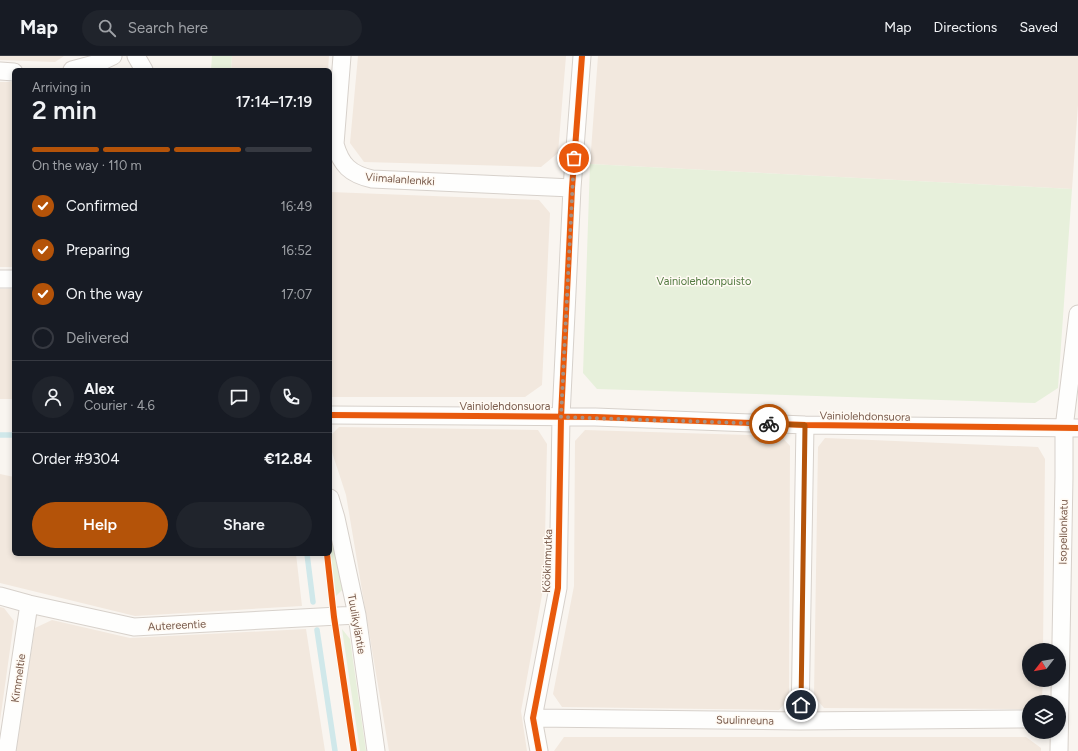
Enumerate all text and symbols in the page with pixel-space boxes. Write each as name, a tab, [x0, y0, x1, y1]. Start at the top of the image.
search box	[82, 10, 362, 46]
text: Map	[20, 16, 58, 39]
icon: search	[96, 17, 118, 39]
text: Search here	[128, 19, 208, 37]
text: Map	[884, 19, 912, 36]
text: Directions	[934, 19, 997, 36]
text: Saved	[1019, 19, 1058, 36]
text: Arriving in	[32, 80, 91, 95]
text: 17:14–17:19	[236, 93, 312, 111]
text: 2 min	[32, 94, 97, 126]
pin	[557, 141, 591, 175]
icon: bag	[563, 147, 585, 169]
text: On the way · 110 m	[32, 158, 142, 173]
street label: Viimalanlenkki	[365, 171, 435, 188]
icon: check	[32, 195, 54, 217]
text: Confirmed	[66, 197, 138, 215]
text: 16:49	[281, 199, 312, 214]
icon: check	[32, 239, 54, 261]
text: Preparing	[66, 241, 130, 259]
text: 16:52	[281, 243, 312, 258]
park label: Vainiolehdonpuisto	[657, 275, 751, 288]
icon: check	[32, 283, 54, 305]
text: On the way	[66, 285, 143, 303]
text: 17:07	[281, 287, 312, 302]
text: Delivered	[66, 329, 129, 347]
button: person	[32, 376, 74, 418]
button: chat	[218, 376, 260, 418]
button: phone	[270, 376, 312, 418]
text: Alex	[84, 380, 114, 398]
text: Courier · 4.6	[84, 398, 155, 413]
street label: Vainiolehdonsuora	[460, 400, 550, 413]
courier	[749, 404, 789, 444]
street label: Vainiolehdonsuora	[819, 409, 911, 424]
icon: bike	[758, 413, 780, 435]
text: Order #9304	[32, 450, 119, 468]
text: €12.84	[264, 450, 312, 468]
street label: Isopellonkatu	[1056, 499, 1071, 565]
button: Help	[32, 502, 168, 548]
button: Share	[176, 502, 312, 548]
street label: Köökinmutka	[540, 529, 555, 593]
street label: Tuulikyläntie	[345, 593, 368, 655]
street label: Autereentie	[148, 617, 206, 634]
north arrow	[1022, 643, 1066, 687]
map controls	[1022, 643, 1066, 739]
street label: Kimmeltie	[9, 653, 28, 703]
pin	[784, 688, 818, 722]
icon: home	[790, 694, 812, 716]
button: layers	[1022, 695, 1066, 739]
street label: Suulinreuna	[716, 713, 774, 728]

